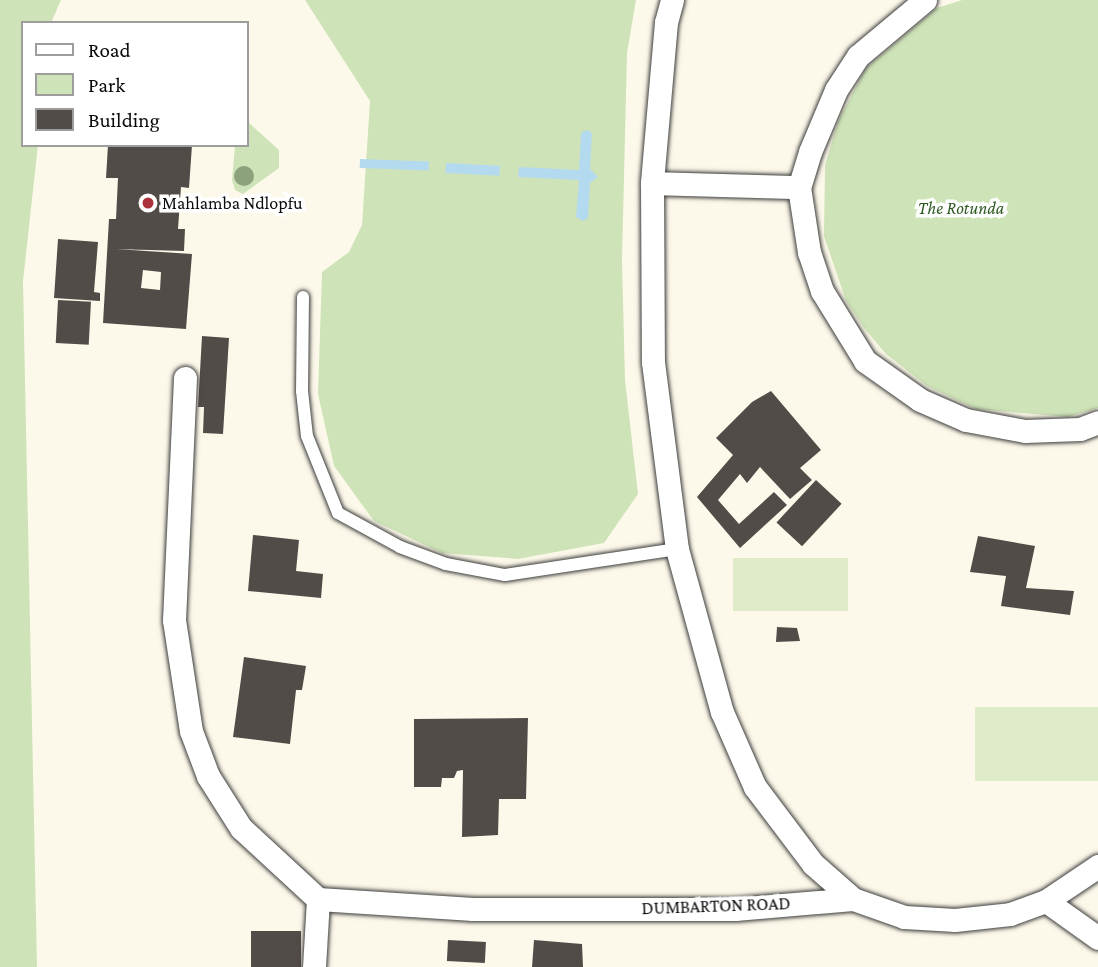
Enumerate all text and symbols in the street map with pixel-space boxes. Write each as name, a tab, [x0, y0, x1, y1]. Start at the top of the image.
legend	[21, 21, 248, 147]
text: Road	[88, 38, 131, 62]
text: Park	[88, 73, 125, 97]
text: Building	[88, 108, 160, 132]
place label: Mahlamba Ndlopfu	[162, 192, 303, 214]
marker: Mahlamba Ndlopfu	[140, 195, 156, 211]
park label: The Rotunda	[918, 197, 1004, 219]
street label: DUMBARTON ROAD	[641, 893, 791, 919]

